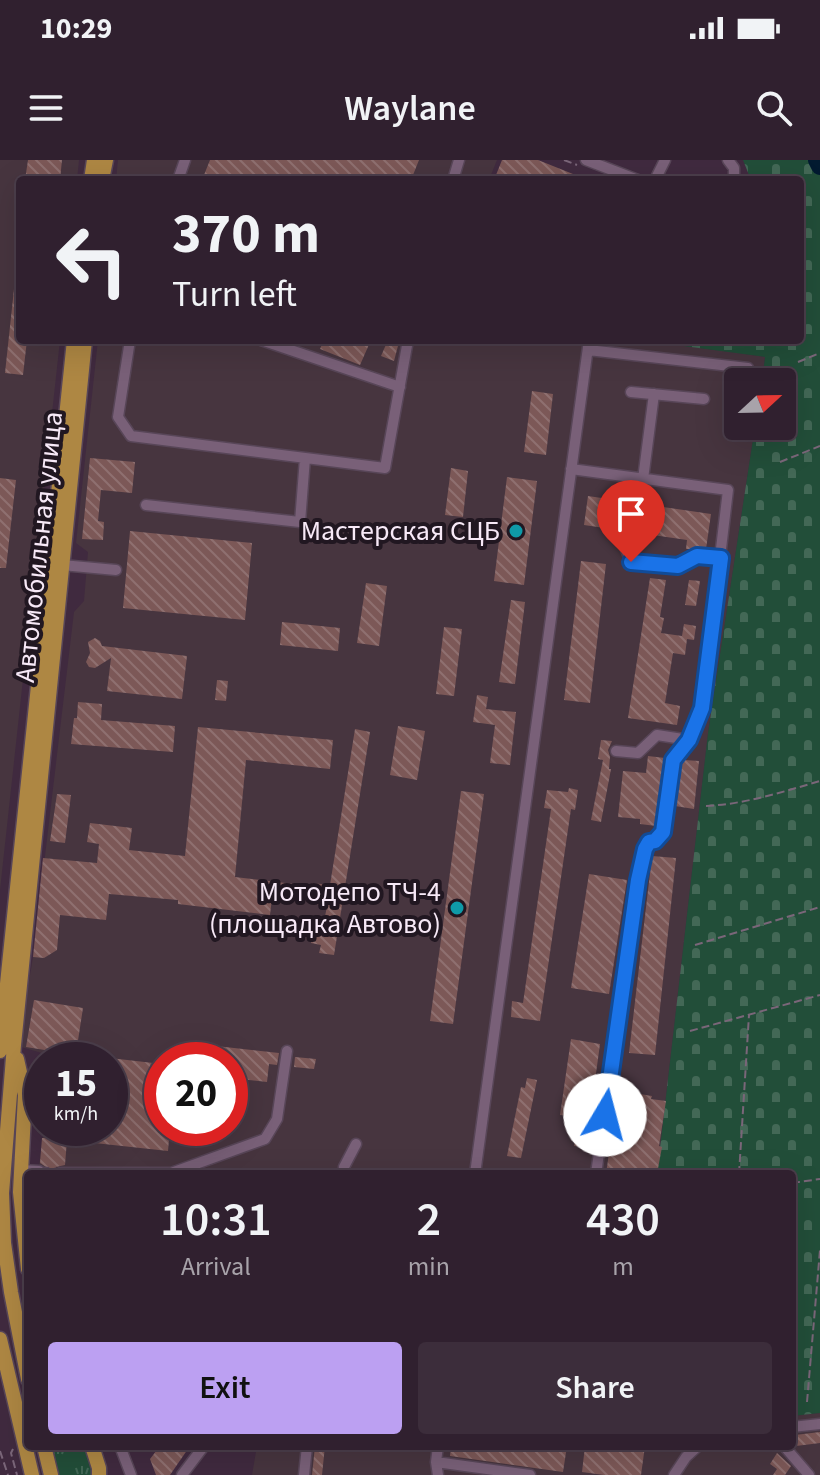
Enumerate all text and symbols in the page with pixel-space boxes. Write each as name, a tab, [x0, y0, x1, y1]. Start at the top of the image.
text: 10:29	[40, 7, 112, 50]
text: Waylane	[344, 83, 476, 134]
icon: menu	[24, 86, 68, 130]
icon: search	[752, 86, 796, 130]
text: 370 m	[172, 195, 320, 274]
icon: left	[40, 208, 144, 312]
text: Turn left	[172, 269, 297, 320]
north arrow	[724, 368, 796, 440]
map controls	[724, 368, 796, 440]
street label: Автомобильная улица	[5, 409, 73, 685]
pin	[597, 480, 665, 562]
icon: arrive	[609, 492, 653, 536]
place label: Мастерская СЦБ	[301, 511, 500, 551]
marker: Мастерская СЦБ	[507, 522, 525, 540]
place label: Мотодепо ТЧ-4 (площадка Автово)	[209, 872, 441, 944]
marker: Мотодепо ТЧ-4 (площадка Автово)	[448, 899, 466, 917]
speed limit sign: 20	[144, 1042, 248, 1146]
text: 15	[55, 1055, 97, 1112]
position arrow	[563, 1073, 647, 1157]
text: km/h	[54, 1100, 98, 1128]
text: 10:31	[160, 1186, 272, 1254]
text: 2	[417, 1186, 441, 1254]
text: 430	[586, 1186, 660, 1254]
text: Arrival	[181, 1248, 251, 1285]
text: min	[408, 1248, 450, 1285]
text: m	[612, 1248, 634, 1285]
button: Exit	[48, 1342, 402, 1434]
button: Share	[418, 1342, 772, 1434]

